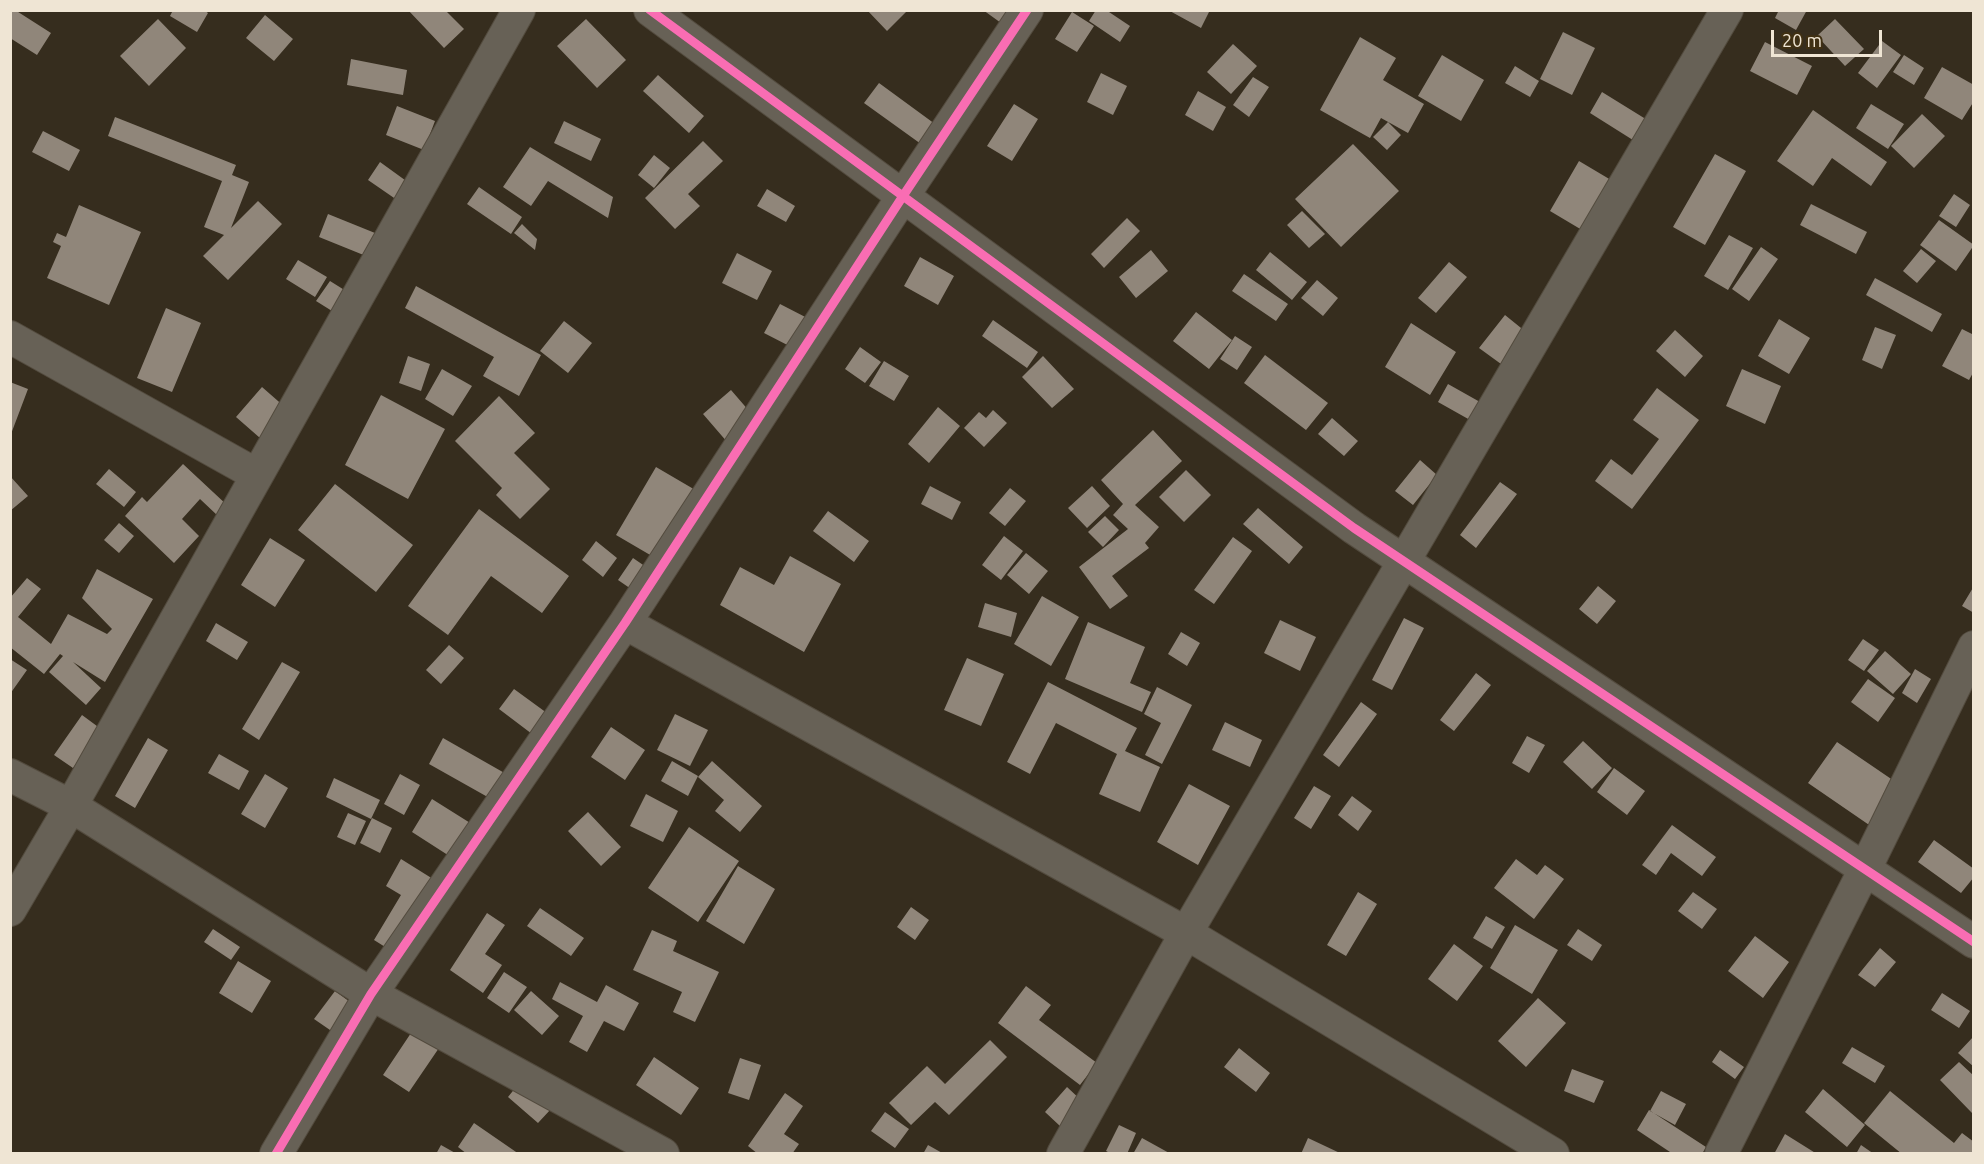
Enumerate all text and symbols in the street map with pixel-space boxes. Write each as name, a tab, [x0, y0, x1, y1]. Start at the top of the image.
scale bar	[1774, 18, 1885, 56]
text: 20 m	[1782, 30, 1822, 50]

